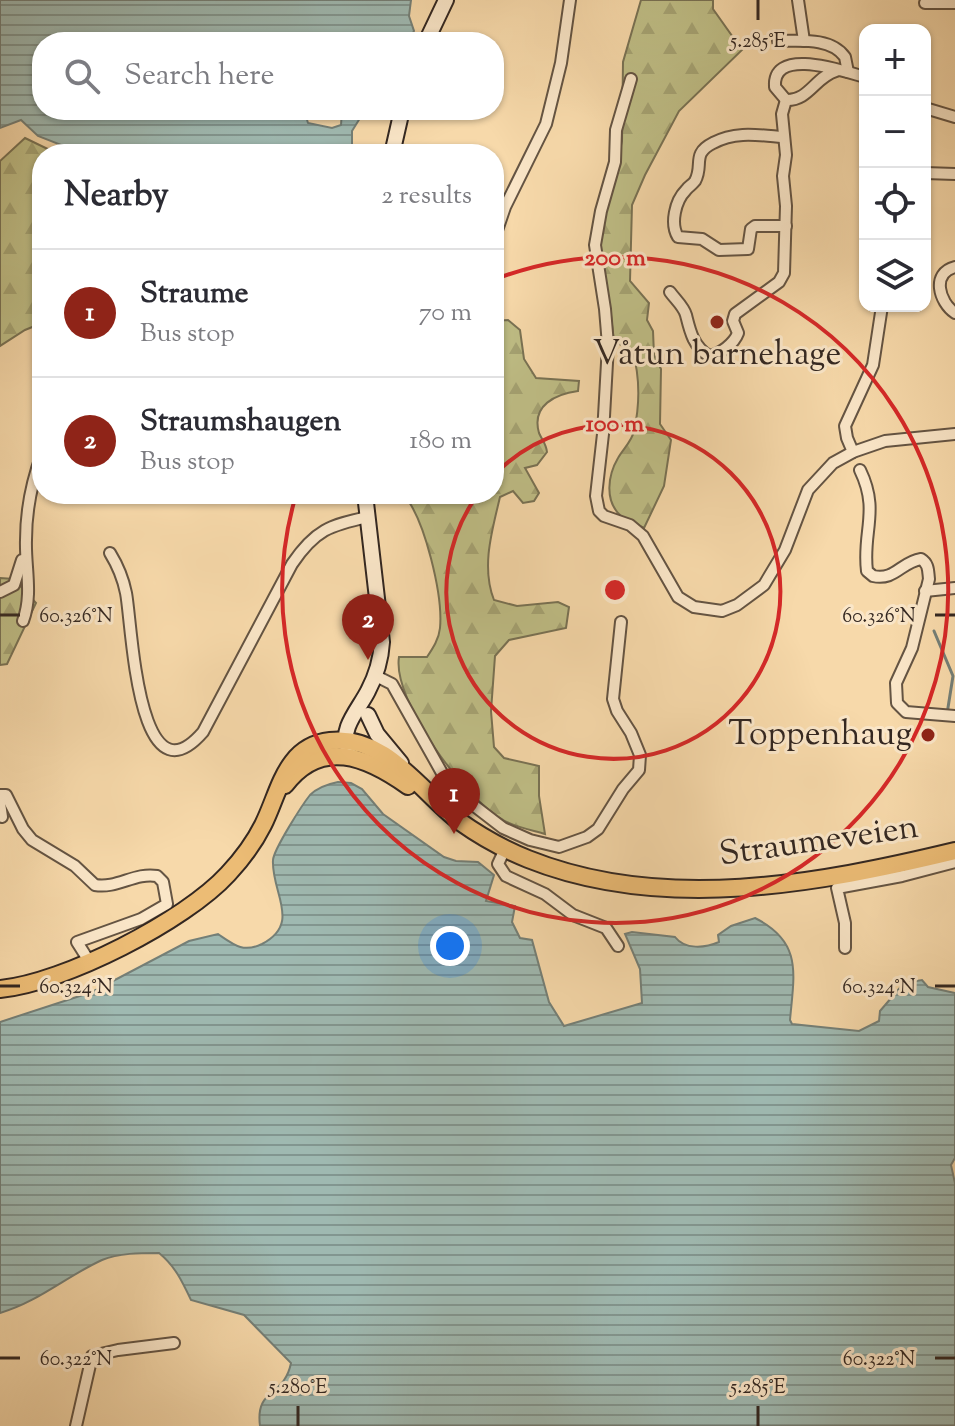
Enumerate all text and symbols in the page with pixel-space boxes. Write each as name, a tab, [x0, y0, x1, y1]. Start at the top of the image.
map controls	[859, 24, 931, 312]
button: +	[859, 24, 931, 96]
text: 5.285°E	[729, 28, 786, 57]
search box	[32, 32, 504, 120]
icon: search	[60, 54, 104, 98]
text: Search here	[124, 55, 274, 98]
button: −	[859, 96, 931, 168]
button: locate	[859, 168, 931, 240]
text: Nearby	[64, 172, 169, 221]
text: 2 results	[381, 178, 472, 215]
button: layers	[859, 240, 931, 312]
text: 200 m	[584, 242, 646, 276]
text: Straume	[140, 273, 249, 316]
text: 1	[86, 295, 94, 332]
text: 70 m	[419, 295, 472, 332]
marker: Våtun barnehage	[708, 313, 726, 331]
text: Bus stop	[140, 316, 235, 353]
place label: Våtun barnehage	[593, 331, 841, 380]
text: Straumshaugen	[140, 401, 341, 444]
text: 100 m	[586, 408, 644, 442]
text: 2	[84, 423, 96, 460]
text: 180 m	[409, 423, 472, 460]
text: Bus stop	[140, 444, 235, 481]
centre of rings	[601, 576, 629, 604]
pin: 2	[342, 594, 394, 660]
text: 60.326°N	[39, 603, 113, 632]
text: 60.326°N	[842, 603, 916, 632]
place label: Toppenhaug	[728, 711, 912, 760]
marker: Toppenhaug	[919, 726, 937, 744]
pin: 1	[428, 768, 480, 834]
street label: Straumeveien	[716, 804, 922, 880]
your location	[430, 926, 470, 966]
text: 60.324°N	[39, 974, 113, 1003]
text: 60.324°N	[842, 974, 916, 1003]
text: 60.322°N	[40, 1346, 112, 1375]
text: 60.322°N	[843, 1346, 915, 1375]
text: 5.280°E	[268, 1374, 327, 1403]
text: 5.285°E	[729, 1374, 786, 1403]

